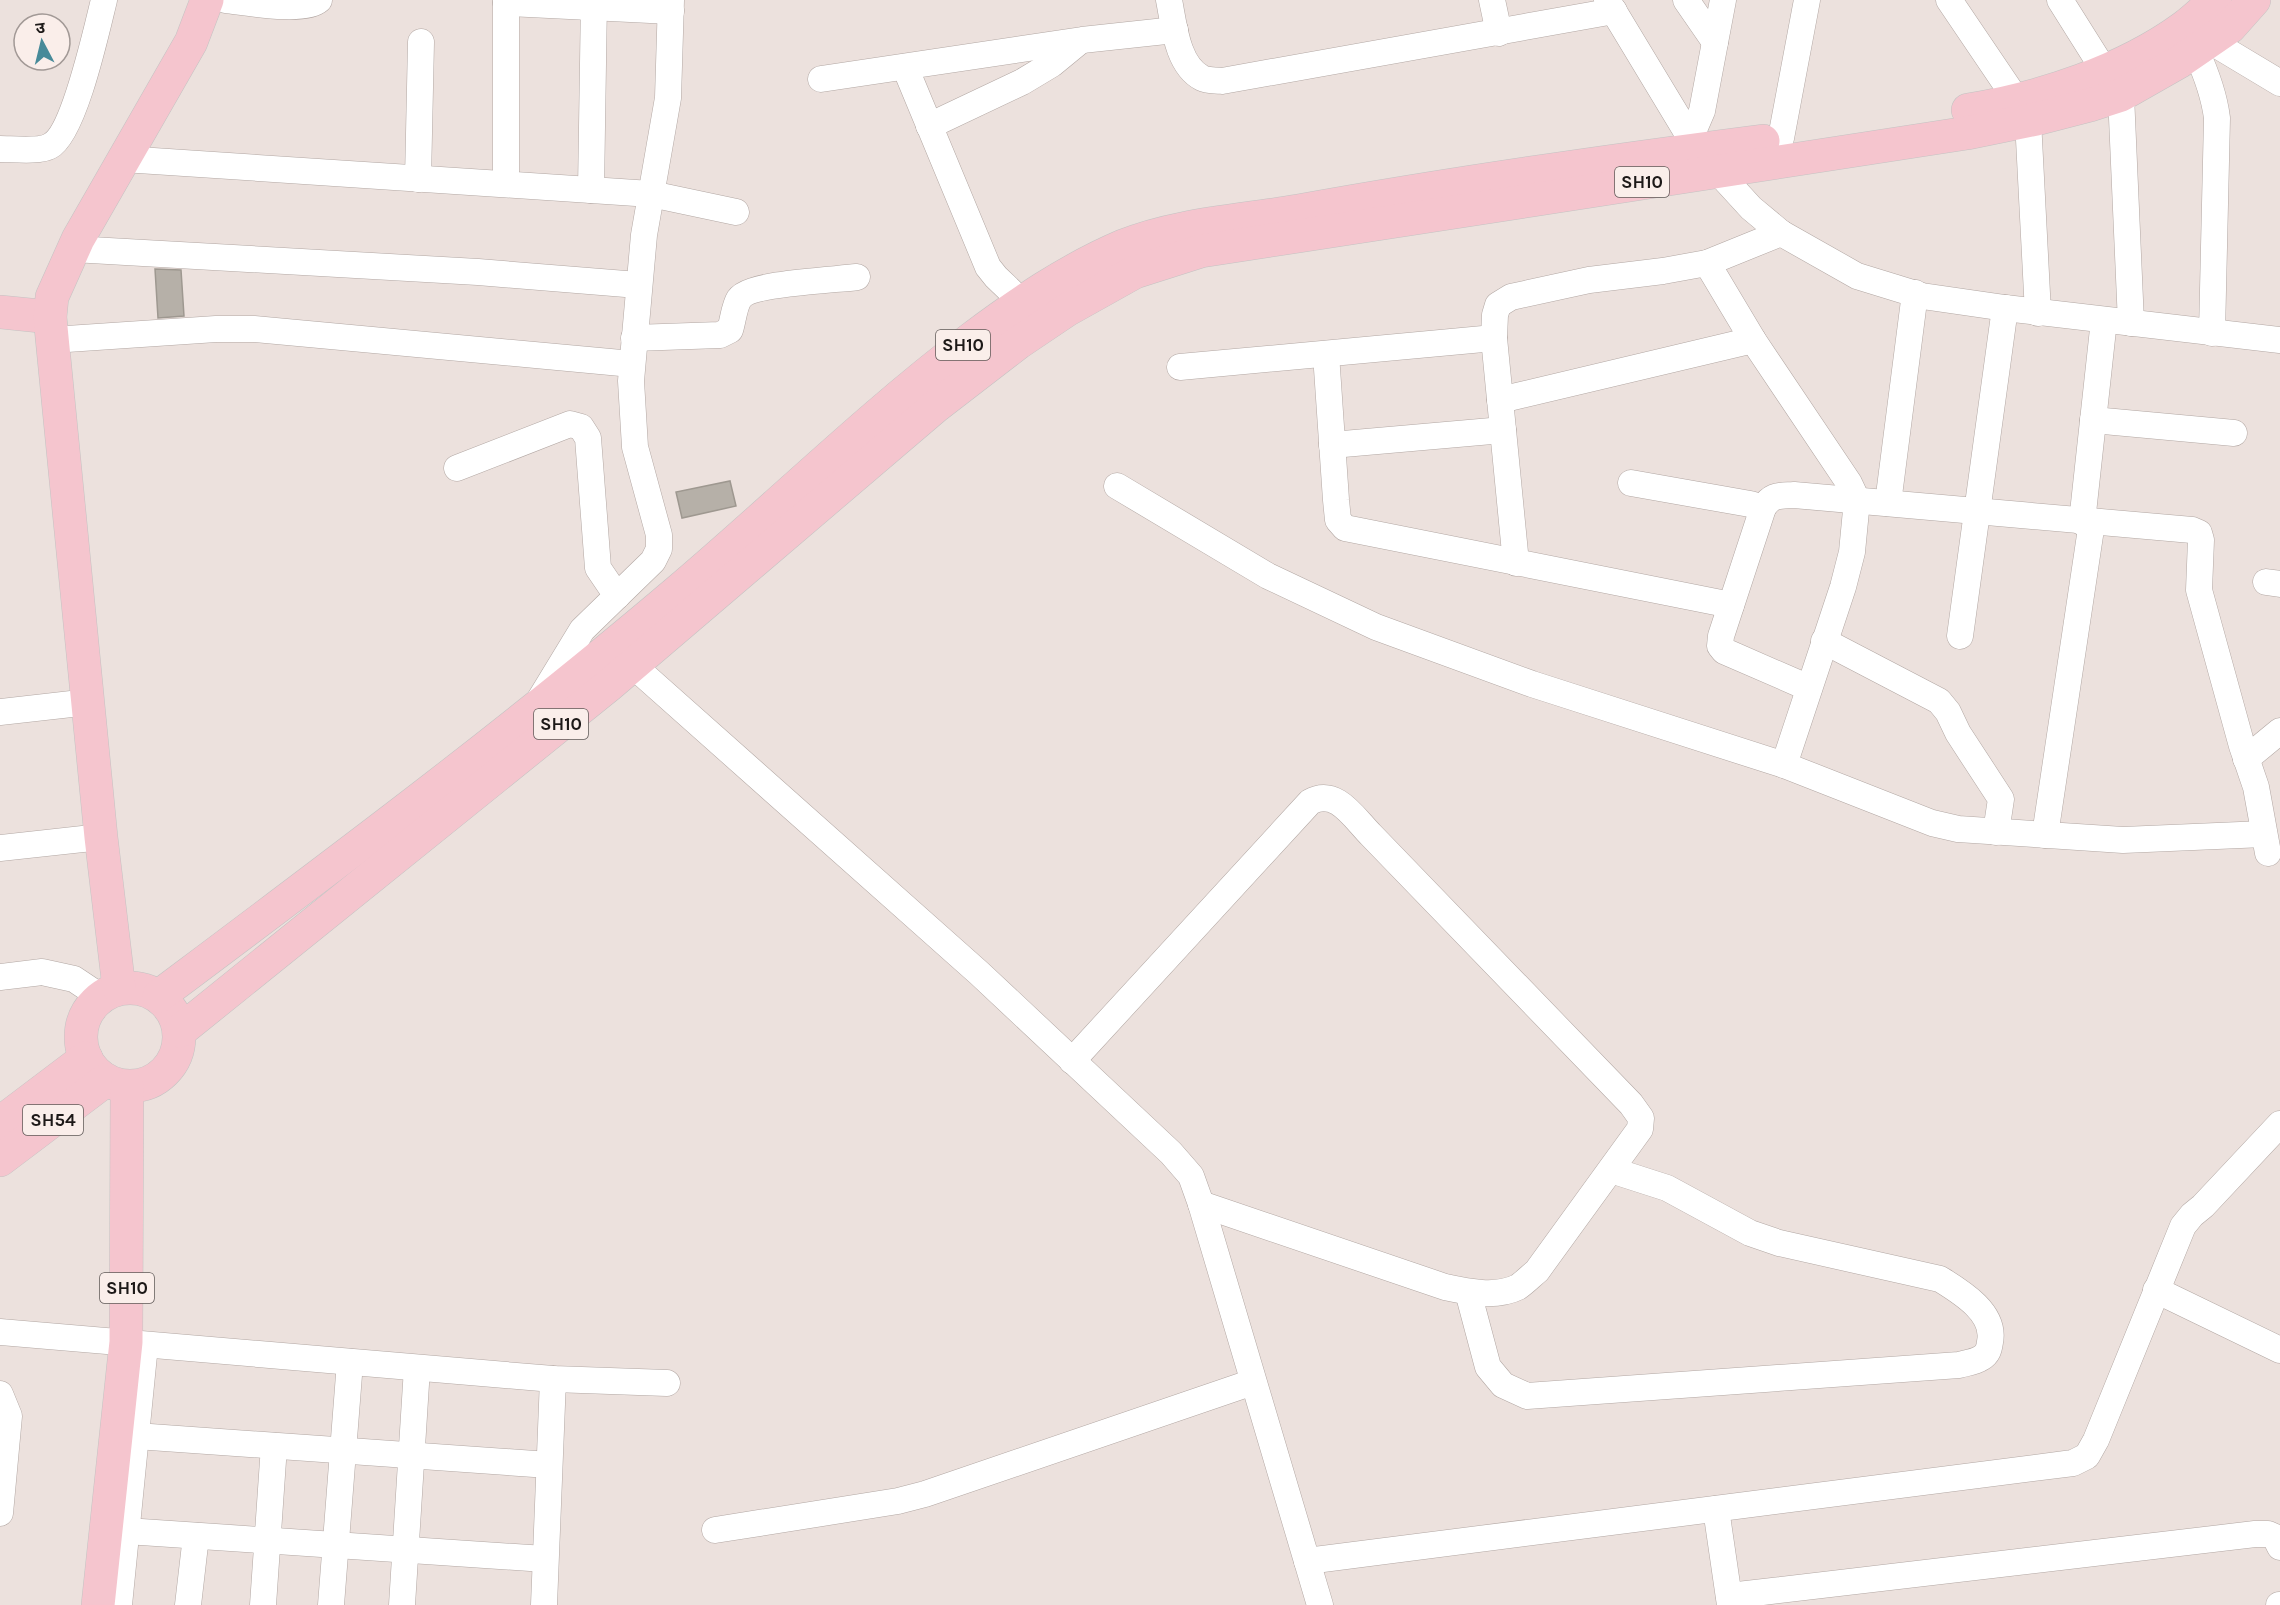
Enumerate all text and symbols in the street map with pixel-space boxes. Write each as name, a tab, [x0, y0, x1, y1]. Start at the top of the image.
north arrow	[12, 12, 72, 72]
text: उ	[34, 18, 47, 38]
road number: SH10	[1615, 167, 1669, 197]
road number: SH10	[936, 330, 990, 360]
road number: SH10	[534, 709, 588, 739]
road number: SH54	[23, 1105, 83, 1135]
road number: SH10	[100, 1273, 154, 1303]

